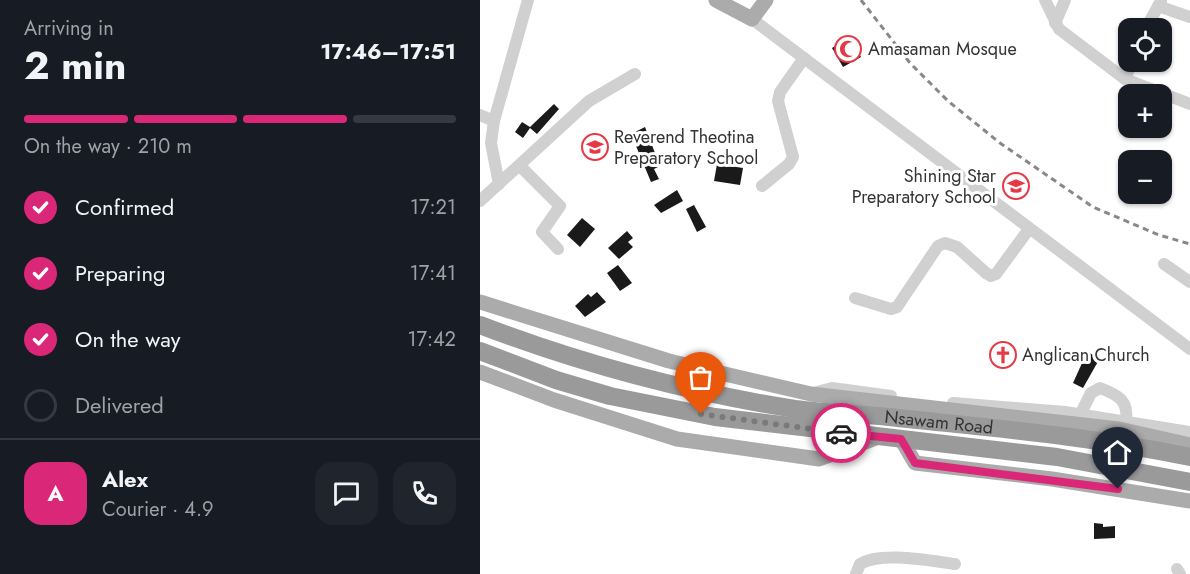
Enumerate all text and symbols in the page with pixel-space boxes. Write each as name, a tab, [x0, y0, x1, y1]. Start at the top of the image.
text: Arriving in	[24, 14, 114, 43]
map controls	[1118, 18, 1172, 204]
button: locate	[1118, 18, 1172, 72]
mosque icon: Amasaman Mosque	[833, 34, 863, 64]
text: 17:46–17:51	[320, 35, 456, 67]
place label: Amasaman Mosque	[868, 36, 1017, 62]
text: 2 min	[24, 37, 126, 94]
button: +	[1118, 84, 1172, 138]
place label: Reverend Theotina Preparatory School	[614, 124, 758, 171]
text: On the way · 210 m	[24, 132, 192, 161]
school or university icon: Reverend Theotina Preparatory School	[580, 132, 610, 162]
button: −	[1118, 150, 1172, 204]
place label: Shining Star Preparatory School	[852, 163, 997, 210]
school or university icon: Shining Star Preparatory School	[1001, 171, 1031, 201]
icon: check	[24, 191, 57, 224]
text: Confirmed	[75, 191, 174, 223]
text: 17:21	[410, 193, 456, 222]
icon: check	[24, 257, 57, 290]
text: Preparing	[75, 257, 166, 289]
text: 17:41	[410, 259, 456, 288]
icon: check	[24, 323, 57, 356]
text: On the way	[75, 323, 180, 355]
text: 17:42	[407, 325, 456, 354]
church icon: Anglican Church	[988, 340, 1018, 370]
place label: Anglican Church	[1022, 342, 1150, 368]
pin	[675, 352, 726, 414]
icon: bag	[684, 361, 717, 394]
text: Delivered	[75, 389, 164, 421]
courier	[811, 403, 871, 463]
street label: Nsawam Road	[883, 404, 994, 441]
icon: car	[825, 417, 858, 450]
pin	[1092, 427, 1143, 489]
icon: home	[1101, 436, 1134, 469]
button: chat	[315, 462, 378, 525]
button: phone	[393, 462, 456, 525]
text: Alex	[102, 463, 148, 495]
text: A	[47, 477, 64, 509]
text: Courier · 4.9	[102, 495, 214, 524]

